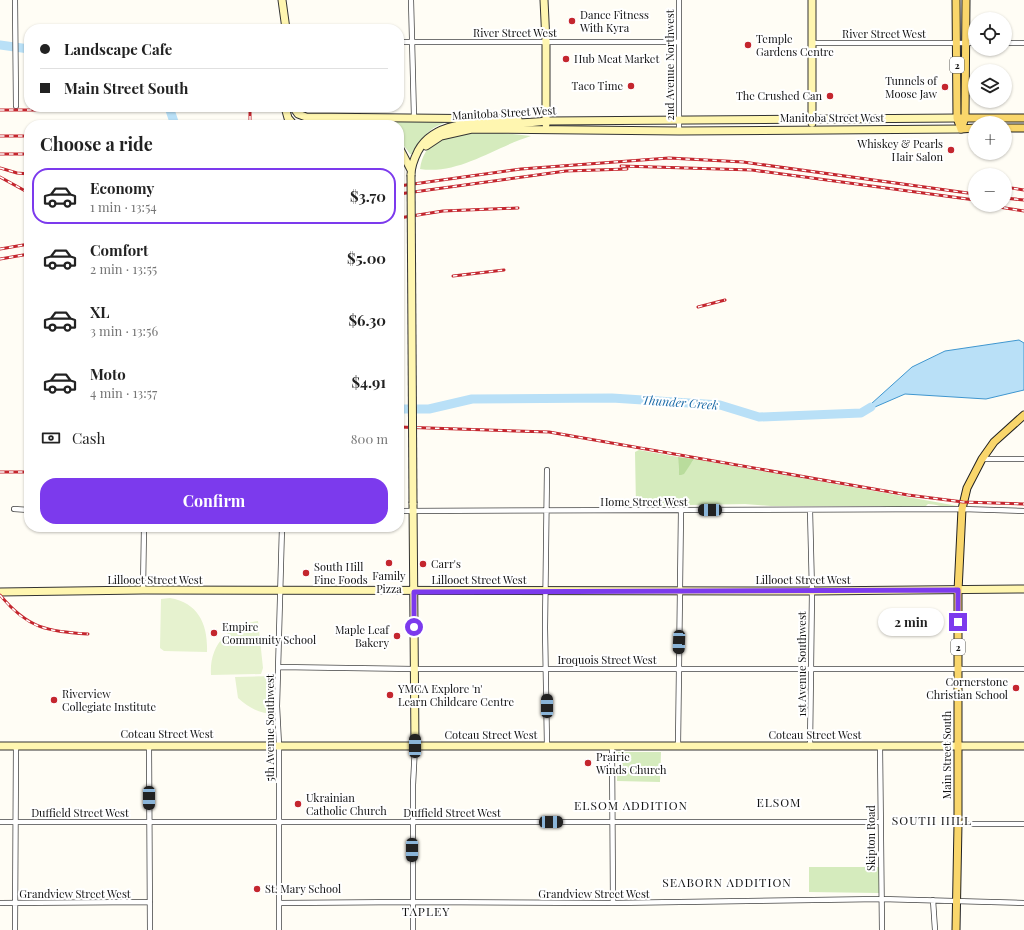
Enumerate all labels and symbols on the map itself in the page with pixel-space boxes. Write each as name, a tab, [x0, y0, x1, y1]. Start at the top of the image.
place label: Dance Fitness With Kyra	[579, 7, 649, 35]
street label: 2nd Avenue Northwest	[662, 9, 677, 121]
marker: Dance Fitness With Kyra	[567, 16, 577, 26]
street label: River Street West	[473, 25, 557, 40]
street label: River Street West	[842, 26, 926, 41]
place label: Temple Gardens Centre	[756, 31, 834, 59]
marker: Temple Gardens Centre	[743, 40, 753, 50]
place label: Hub Meat Market	[574, 51, 659, 66]
marker: Hub Meat Market	[561, 54, 571, 64]
road number: 2	[950, 57, 964, 73]
place label: Tunnels of Moose Jaw	[885, 73, 938, 101]
place label: Taco Time	[572, 78, 623, 93]
marker: Taco Time	[626, 81, 636, 91]
marker: Tunnels of Moose Jaw	[940, 82, 950, 92]
place label: The Crushed Can	[736, 88, 822, 103]
marker: The Crushed Can	[825, 91, 835, 101]
street label: Manitoba Street West	[452, 102, 557, 123]
street label: Manitoba Street West	[780, 110, 884, 125]
place label: Whiskey & Pearls Hair Salon	[856, 136, 943, 164]
marker: Whiskey & Pearls Hair Salon	[946, 145, 956, 155]
water label: Thunder Creek	[641, 391, 719, 413]
street label: Home Street West	[600, 494, 688, 509]
car	[698, 504, 722, 516]
place label: Carr's	[431, 556, 461, 571]
marker: Family Pizza	[384, 558, 394, 568]
place label: South Hill Fine Foods	[314, 559, 368, 587]
marker: Carr's	[418, 559, 428, 569]
marker: South Hill Fine Foods	[301, 568, 311, 578]
place label: Family Pizza	[372, 568, 406, 596]
street label: Lillooet Street West	[107, 572, 203, 587]
street label: Lillooet Street West	[431, 572, 527, 587]
street label: Lillooet Street West	[755, 572, 851, 587]
callout: 2 min	[878, 608, 944, 636]
street label: 1st Avenue Southwest	[794, 611, 809, 717]
route end	[949, 613, 967, 631]
route start	[405, 618, 423, 636]
place label: Empire Community School	[222, 619, 316, 647]
place label: Maple Leaf Bakery	[335, 622, 390, 650]
marker: Empire Community School	[209, 628, 219, 638]
car	[673, 630, 685, 654]
marker: Maple Leaf Bakery	[392, 631, 402, 641]
road number: 2	[951, 639, 965, 655]
street label: Iroquois Street West	[557, 652, 657, 667]
street label: 5th Avenue Southwest	[262, 674, 277, 782]
place label: Cornerstone Christian School	[926, 674, 1008, 702]
place label: YMCA Explore 'n' Learn Childcare Centre	[397, 681, 514, 709]
marker: Cornerstone Christian School	[1011, 683, 1021, 693]
place label: Riverview Collegiate Institute	[62, 686, 156, 714]
marker: YMCA Explore 'n' Learn Childcare Centre	[385, 690, 395, 700]
car	[541, 694, 553, 718]
marker: Riverview Collegiate Institute	[49, 695, 59, 705]
street label: Main Street South	[939, 710, 954, 799]
street label: Coteau Street West	[121, 726, 214, 741]
street label: Coteau Street West	[445, 727, 538, 742]
street label: Coteau Street West	[769, 727, 862, 742]
car	[409, 734, 421, 758]
place label: Prairie Winds Church	[595, 749, 667, 777]
marker: Prairie Winds Church	[583, 758, 593, 768]
car	[143, 786, 155, 810]
place label: Ukrainian Catholic Church	[306, 790, 387, 818]
district label: ELSOM	[756, 794, 802, 810]
district label: ELSOM ADDITION	[574, 797, 688, 813]
marker: Ukrainian Catholic Church	[293, 799, 303, 809]
street label: Skipton Road	[863, 804, 878, 871]
street label: Duffield Street West	[31, 805, 129, 820]
street label: Duffield Street West	[403, 805, 501, 820]
district label: SOUTH HILL	[892, 812, 972, 828]
car	[539, 816, 563, 828]
car	[406, 838, 418, 862]
district label: SEABORN ADDITION	[662, 874, 792, 890]
place label: St. Mary School	[265, 881, 341, 896]
marker: St. Mary School	[252, 884, 262, 894]
street label: Grandview Street West	[19, 886, 131, 901]
street label: Grandview Street West	[538, 886, 650, 901]
district label: TAPLEY	[402, 903, 450, 919]

